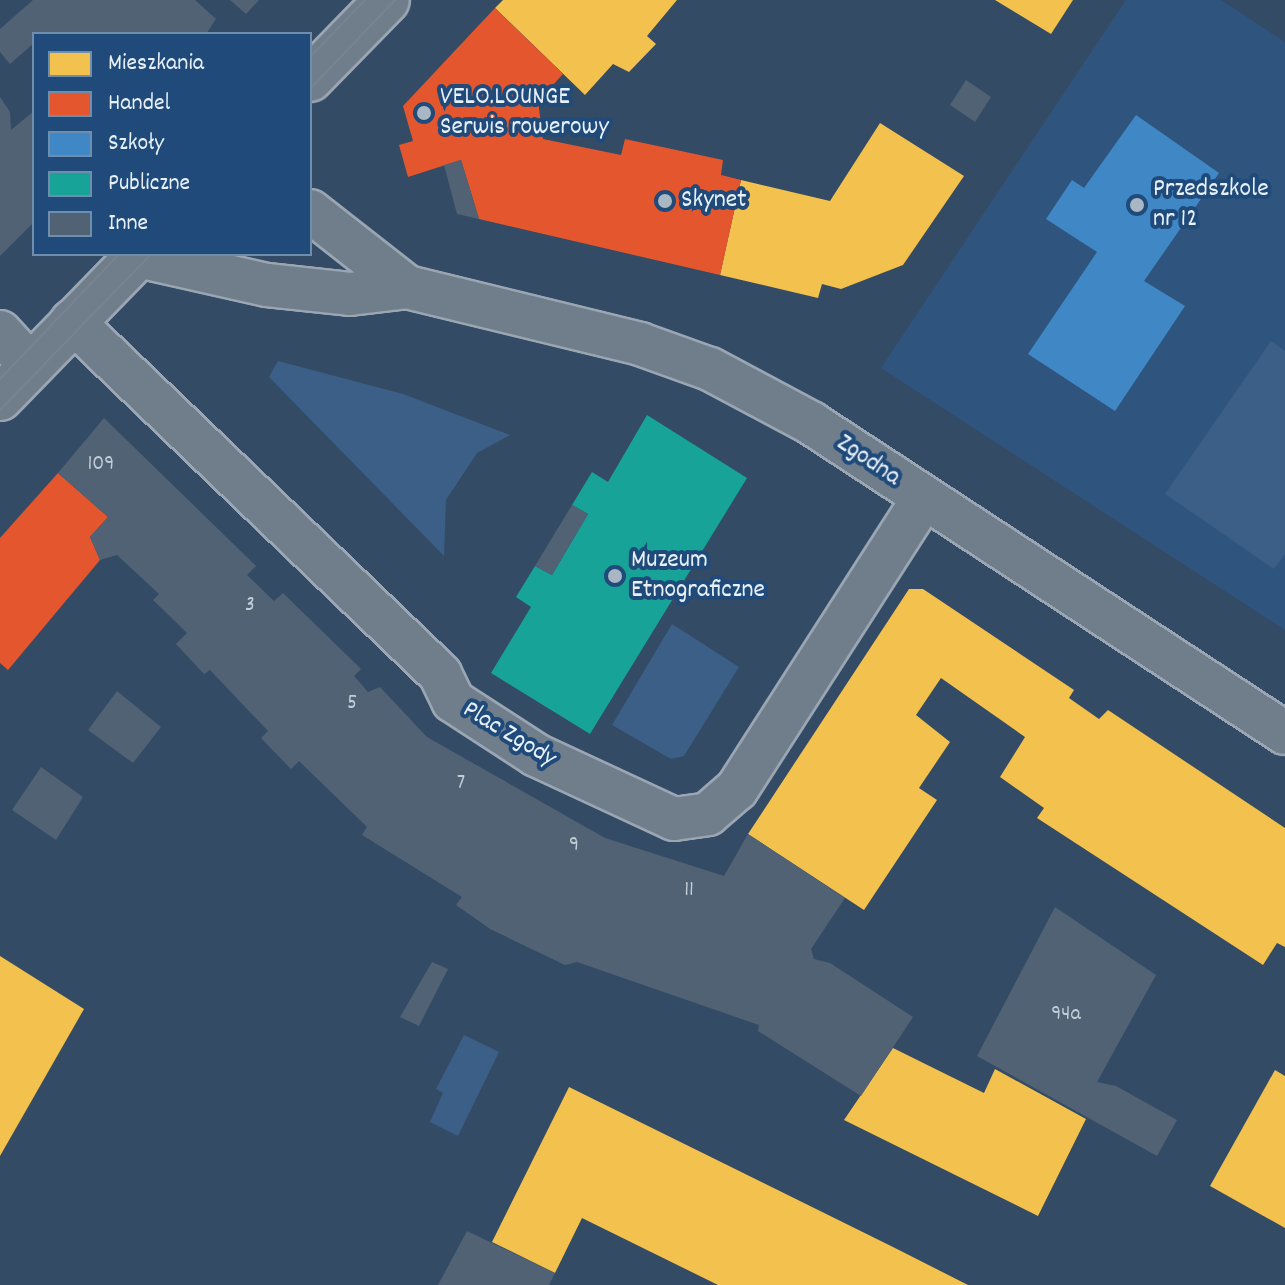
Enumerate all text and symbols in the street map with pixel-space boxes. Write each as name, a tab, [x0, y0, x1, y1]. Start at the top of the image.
legend	[32, 32, 312, 256]
text: Mieszkania	[108, 47, 204, 81]
place label: VELO.LOUNGE Serwis rowerowy	[440, 82, 609, 144]
text: Handel	[108, 87, 170, 121]
marker: VELO.LOUNGE Serwis rowerowy	[415, 104, 433, 122]
text: Szkoły	[108, 127, 164, 161]
text: Publiczne	[108, 167, 190, 201]
place label: Przedszkole nr 12	[1153, 174, 1269, 236]
place label: Skynet	[681, 185, 747, 217]
marker: Skynet	[656, 192, 674, 210]
marker: Przedszkole nr 12	[1128, 196, 1146, 214]
text: Inne	[108, 207, 148, 241]
street label: Zgodna	[830, 428, 906, 494]
house number: 109	[88, 452, 114, 478]
place label: Muzeum Etnograficzne	[631, 545, 765, 606]
marker: Muzeum Etnograficzne	[606, 567, 624, 585]
house number: 3	[245, 593, 255, 619]
house number: 5	[347, 691, 357, 717]
street label: Plac Zgody	[457, 695, 561, 775]
house number: 7	[457, 771, 465, 797]
house number: 9	[569, 833, 579, 859]
house number: 11	[684, 878, 694, 904]
house number: 94a	[1051, 1002, 1081, 1028]

